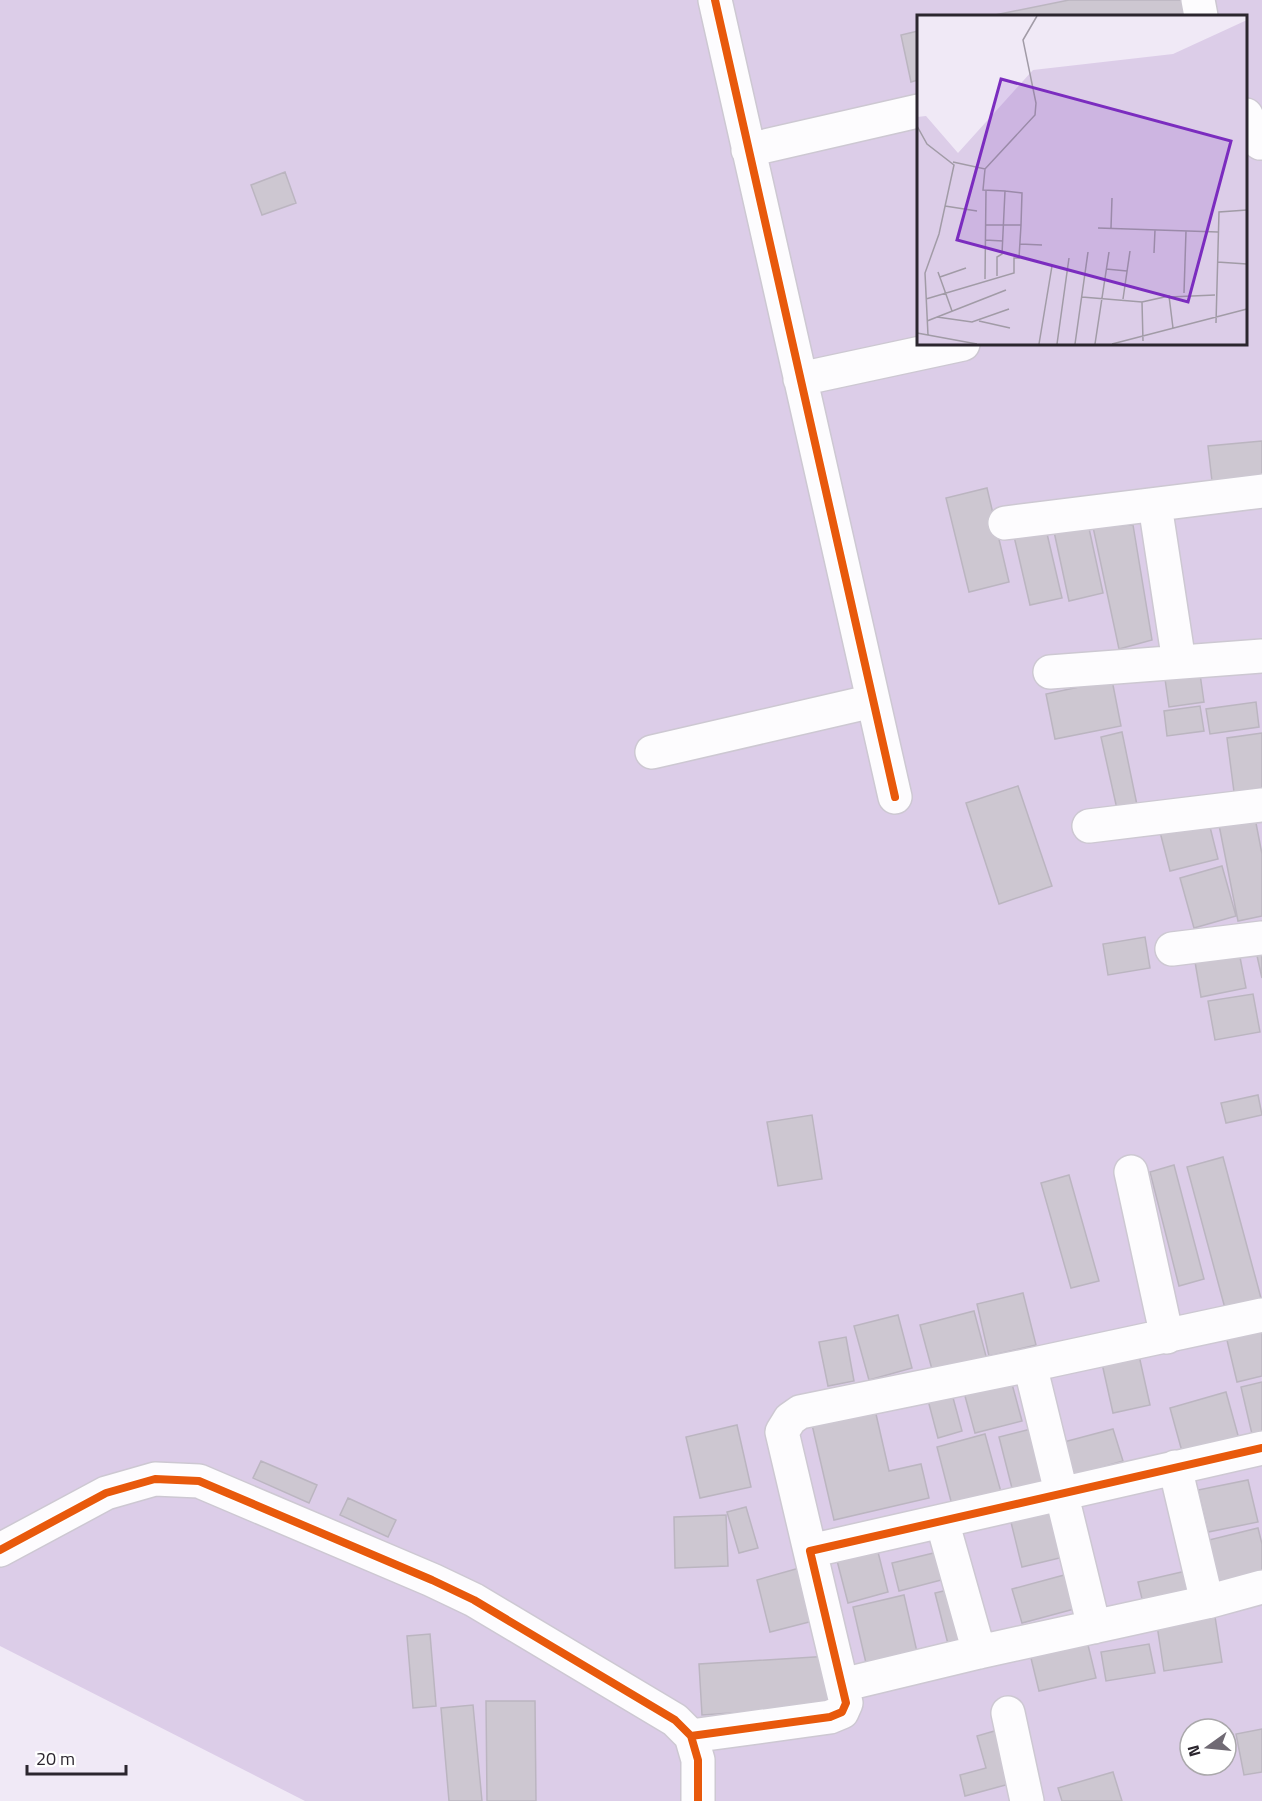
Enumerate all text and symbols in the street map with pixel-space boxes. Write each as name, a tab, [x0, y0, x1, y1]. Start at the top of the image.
inset map	[917, 15, 1247, 345]
north arrow	[1178, 1717, 1238, 1777]
scale bar	[27, 1738, 126, 1776]
text: N	[1180, 1742, 1207, 1759]
text: 20 m	[36, 1745, 75, 1772]

